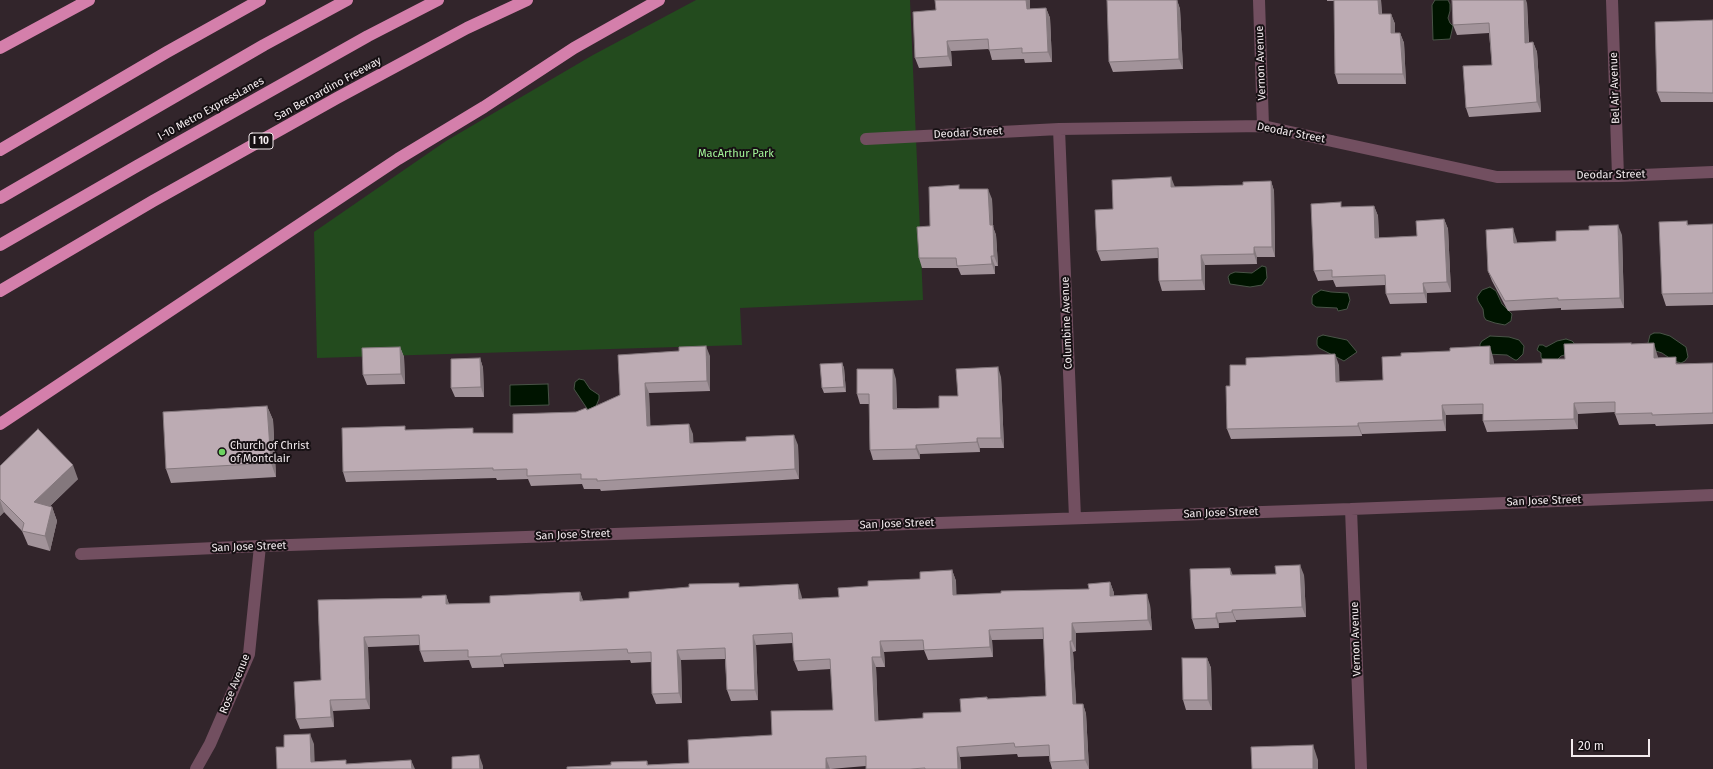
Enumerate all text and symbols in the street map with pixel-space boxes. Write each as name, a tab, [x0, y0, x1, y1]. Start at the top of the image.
street label: Vernon Avenue	[1253, 25, 1269, 101]
street label: Bel Air Avenue	[1607, 52, 1623, 124]
street label: San Bernardino Freeway	[272, 54, 384, 124]
street label: I-10 Metro ExpressLanes	[156, 74, 266, 144]
street label: Deodar Street	[1256, 120, 1326, 146]
street label: Deodar Street	[933, 125, 1003, 141]
road number: I 10	[249, 133, 273, 149]
park label: MacArthur Park	[698, 147, 774, 161]
street label: Deodar Street	[1576, 168, 1646, 182]
street label: Columbine Avenue	[1059, 276, 1075, 370]
place label: Church of Christ of Montclair	[230, 439, 309, 465]
marker: Church of Christ of Montclair	[217, 447, 227, 457]
street label: San Jose Street	[1506, 493, 1582, 509]
street label: San Jose Street	[1183, 505, 1259, 521]
street label: San Jose Street	[859, 516, 935, 532]
street label: San Jose Street	[535, 527, 611, 543]
street label: San Jose Street	[211, 539, 287, 555]
street label: Vernon Avenue	[1348, 601, 1364, 677]
street label: Rose Avenue	[217, 652, 253, 716]
scale bar	[1573, 731, 1652, 757]
text: 20 m	[1578, 739, 1604, 753]

